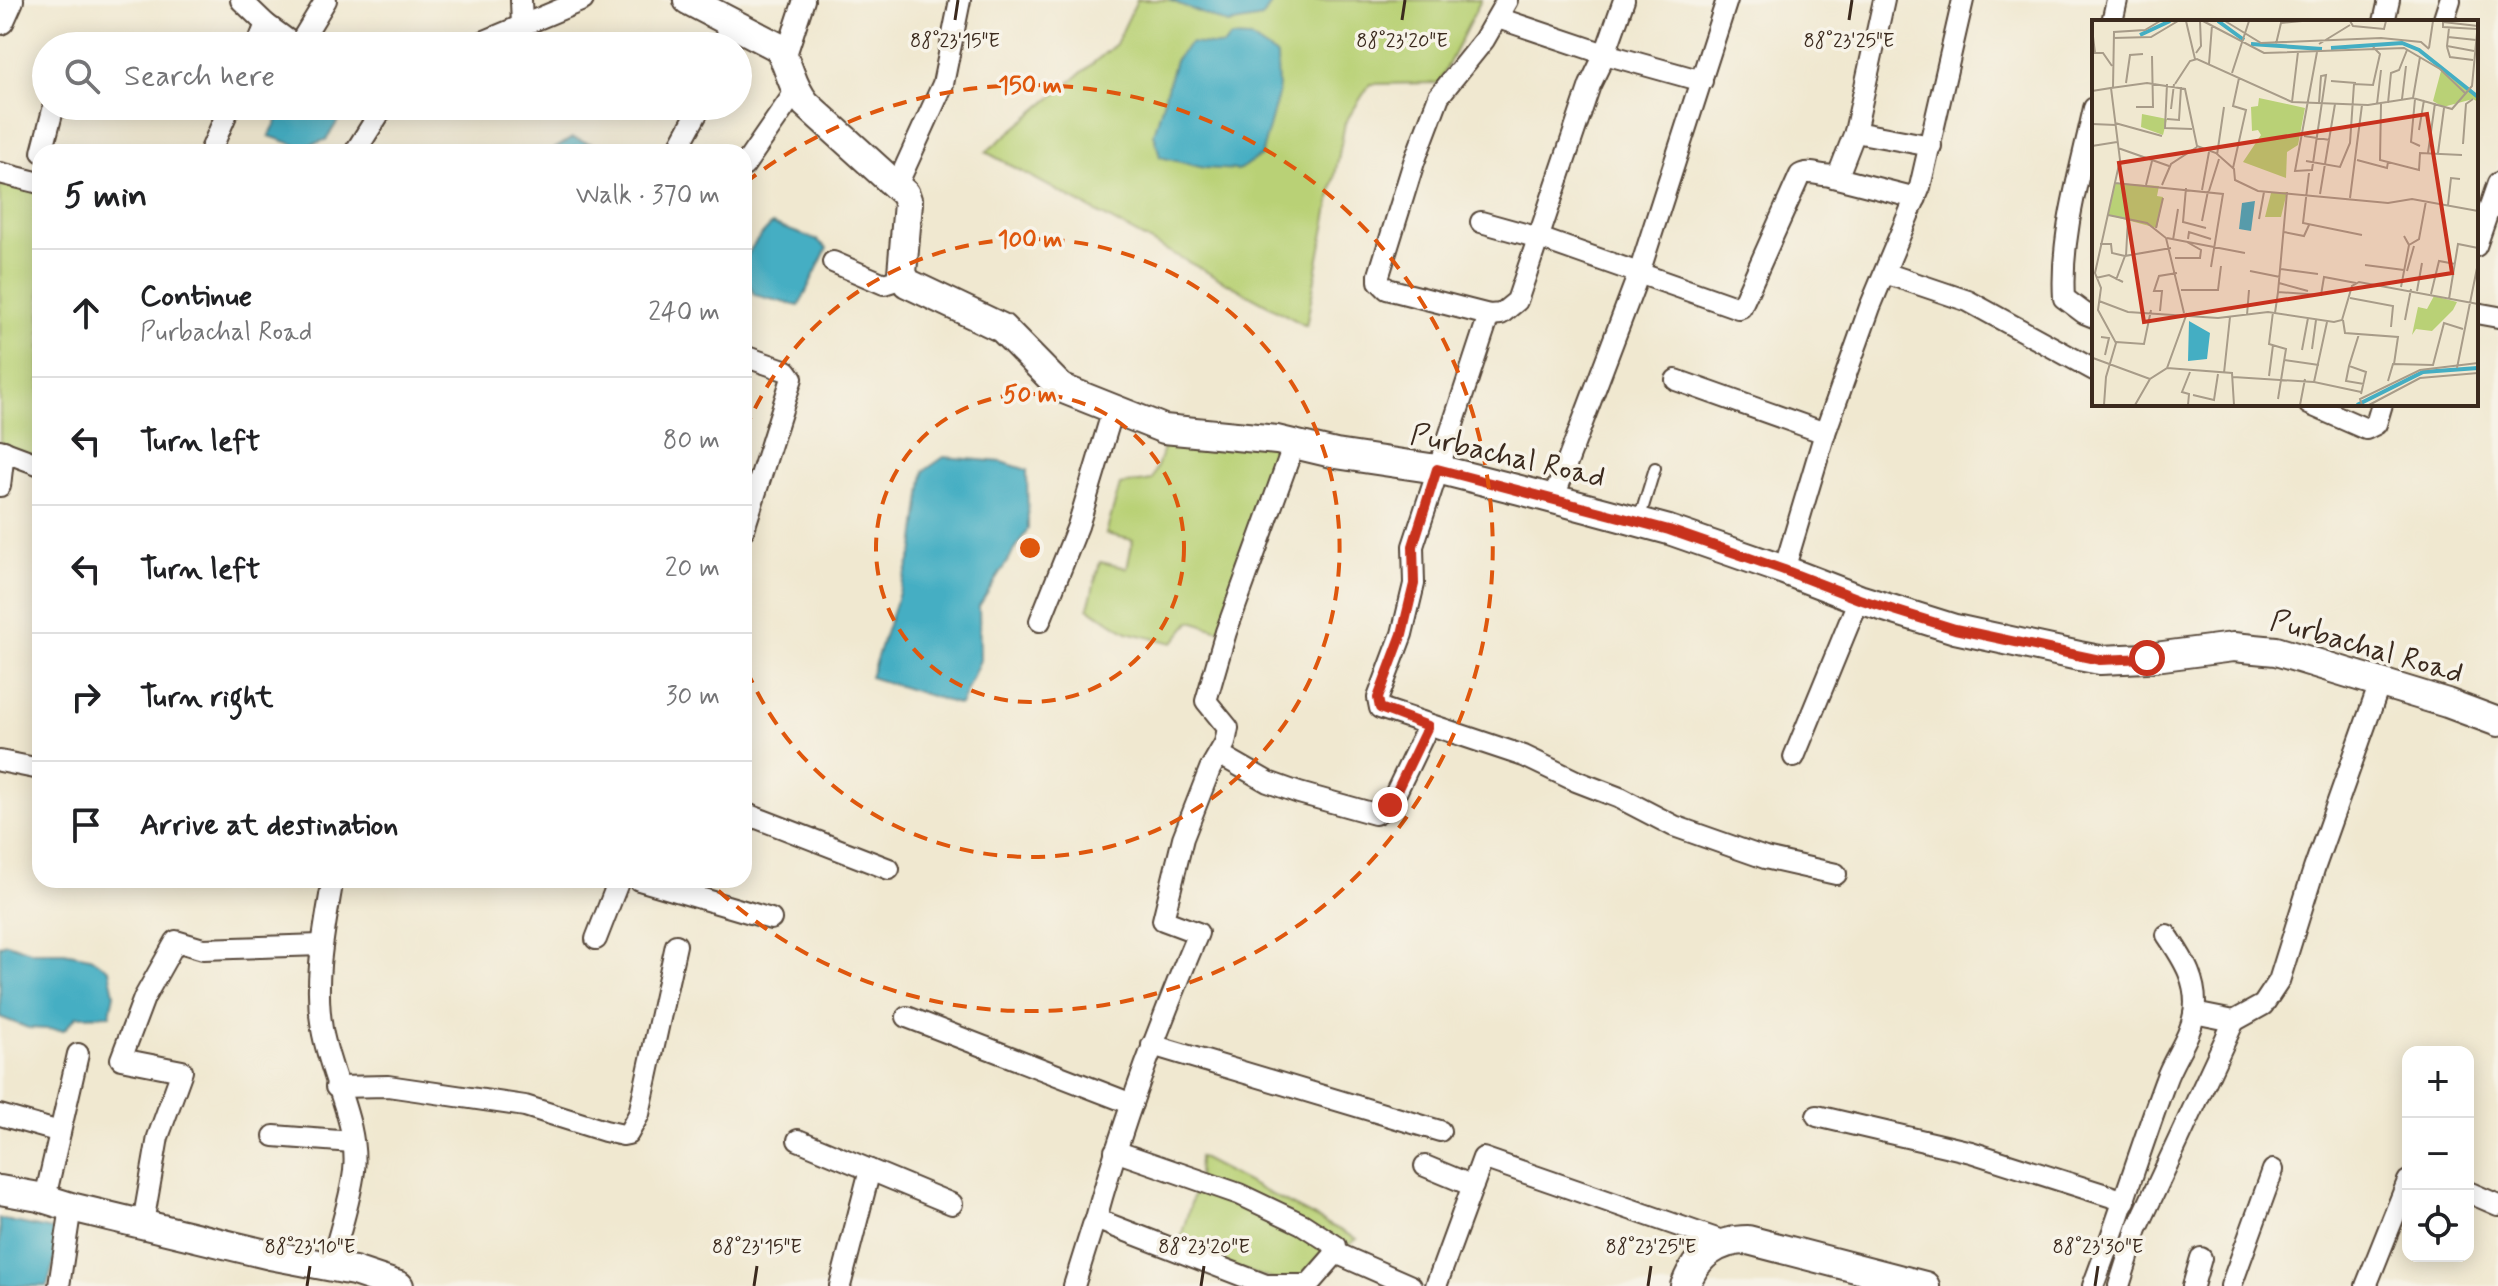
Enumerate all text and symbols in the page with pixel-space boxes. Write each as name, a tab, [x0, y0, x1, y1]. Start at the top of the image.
inset map	[2092, 20, 2478, 406]
text: 88°23'15"E	[910, 28, 1000, 55]
text: 88°23'20"E	[1356, 28, 1448, 55]
text: 88°23'25"E	[1804, 28, 1894, 55]
search box	[32, 32, 752, 120]
icon: search	[60, 54, 104, 98]
text: Search here	[124, 57, 275, 96]
text: 150 m	[998, 71, 1062, 102]
text: 5 min	[64, 174, 147, 219]
text: Walk · 370 m	[576, 179, 720, 213]
text: 100 m	[998, 225, 1062, 256]
text: Continue	[140, 277, 252, 316]
icon: ahead	[64, 291, 108, 335]
text: 240 m	[648, 296, 720, 330]
text: Purbachal Road	[140, 316, 312, 350]
text: 50 m	[1003, 380, 1057, 411]
street label: Purbachal Road	[1406, 415, 1609, 498]
icon: left	[64, 419, 108, 463]
text: Turn left	[140, 422, 260, 461]
text: 80 m	[663, 424, 720, 458]
centre of rings	[1016, 534, 1044, 562]
icon: left	[64, 547, 108, 591]
text: Turn left	[140, 550, 260, 589]
text: 20 m	[665, 552, 720, 586]
street label: Purbachal Road	[2266, 601, 2467, 694]
route start	[2129, 640, 2165, 676]
icon: right	[64, 675, 108, 719]
text: Turn right	[140, 678, 273, 717]
text: 30 m	[666, 680, 720, 714]
route end	[1372, 787, 1408, 823]
icon: arrive	[64, 803, 108, 847]
text: Arrive at destination	[140, 806, 398, 845]
map controls	[2402, 1046, 2474, 1262]
button: +	[2402, 1046, 2474, 1118]
button: −	[2402, 1118, 2474, 1190]
button: locate	[2402, 1190, 2474, 1262]
text: 88°23'10"E	[265, 1234, 355, 1261]
text: 88°23'15"E	[712, 1234, 802, 1261]
text: 88°23'20"E	[1158, 1234, 1250, 1261]
text: 88°23'25"E	[1606, 1234, 1696, 1261]
text: 88°23'30"E	[2053, 1234, 2143, 1261]

